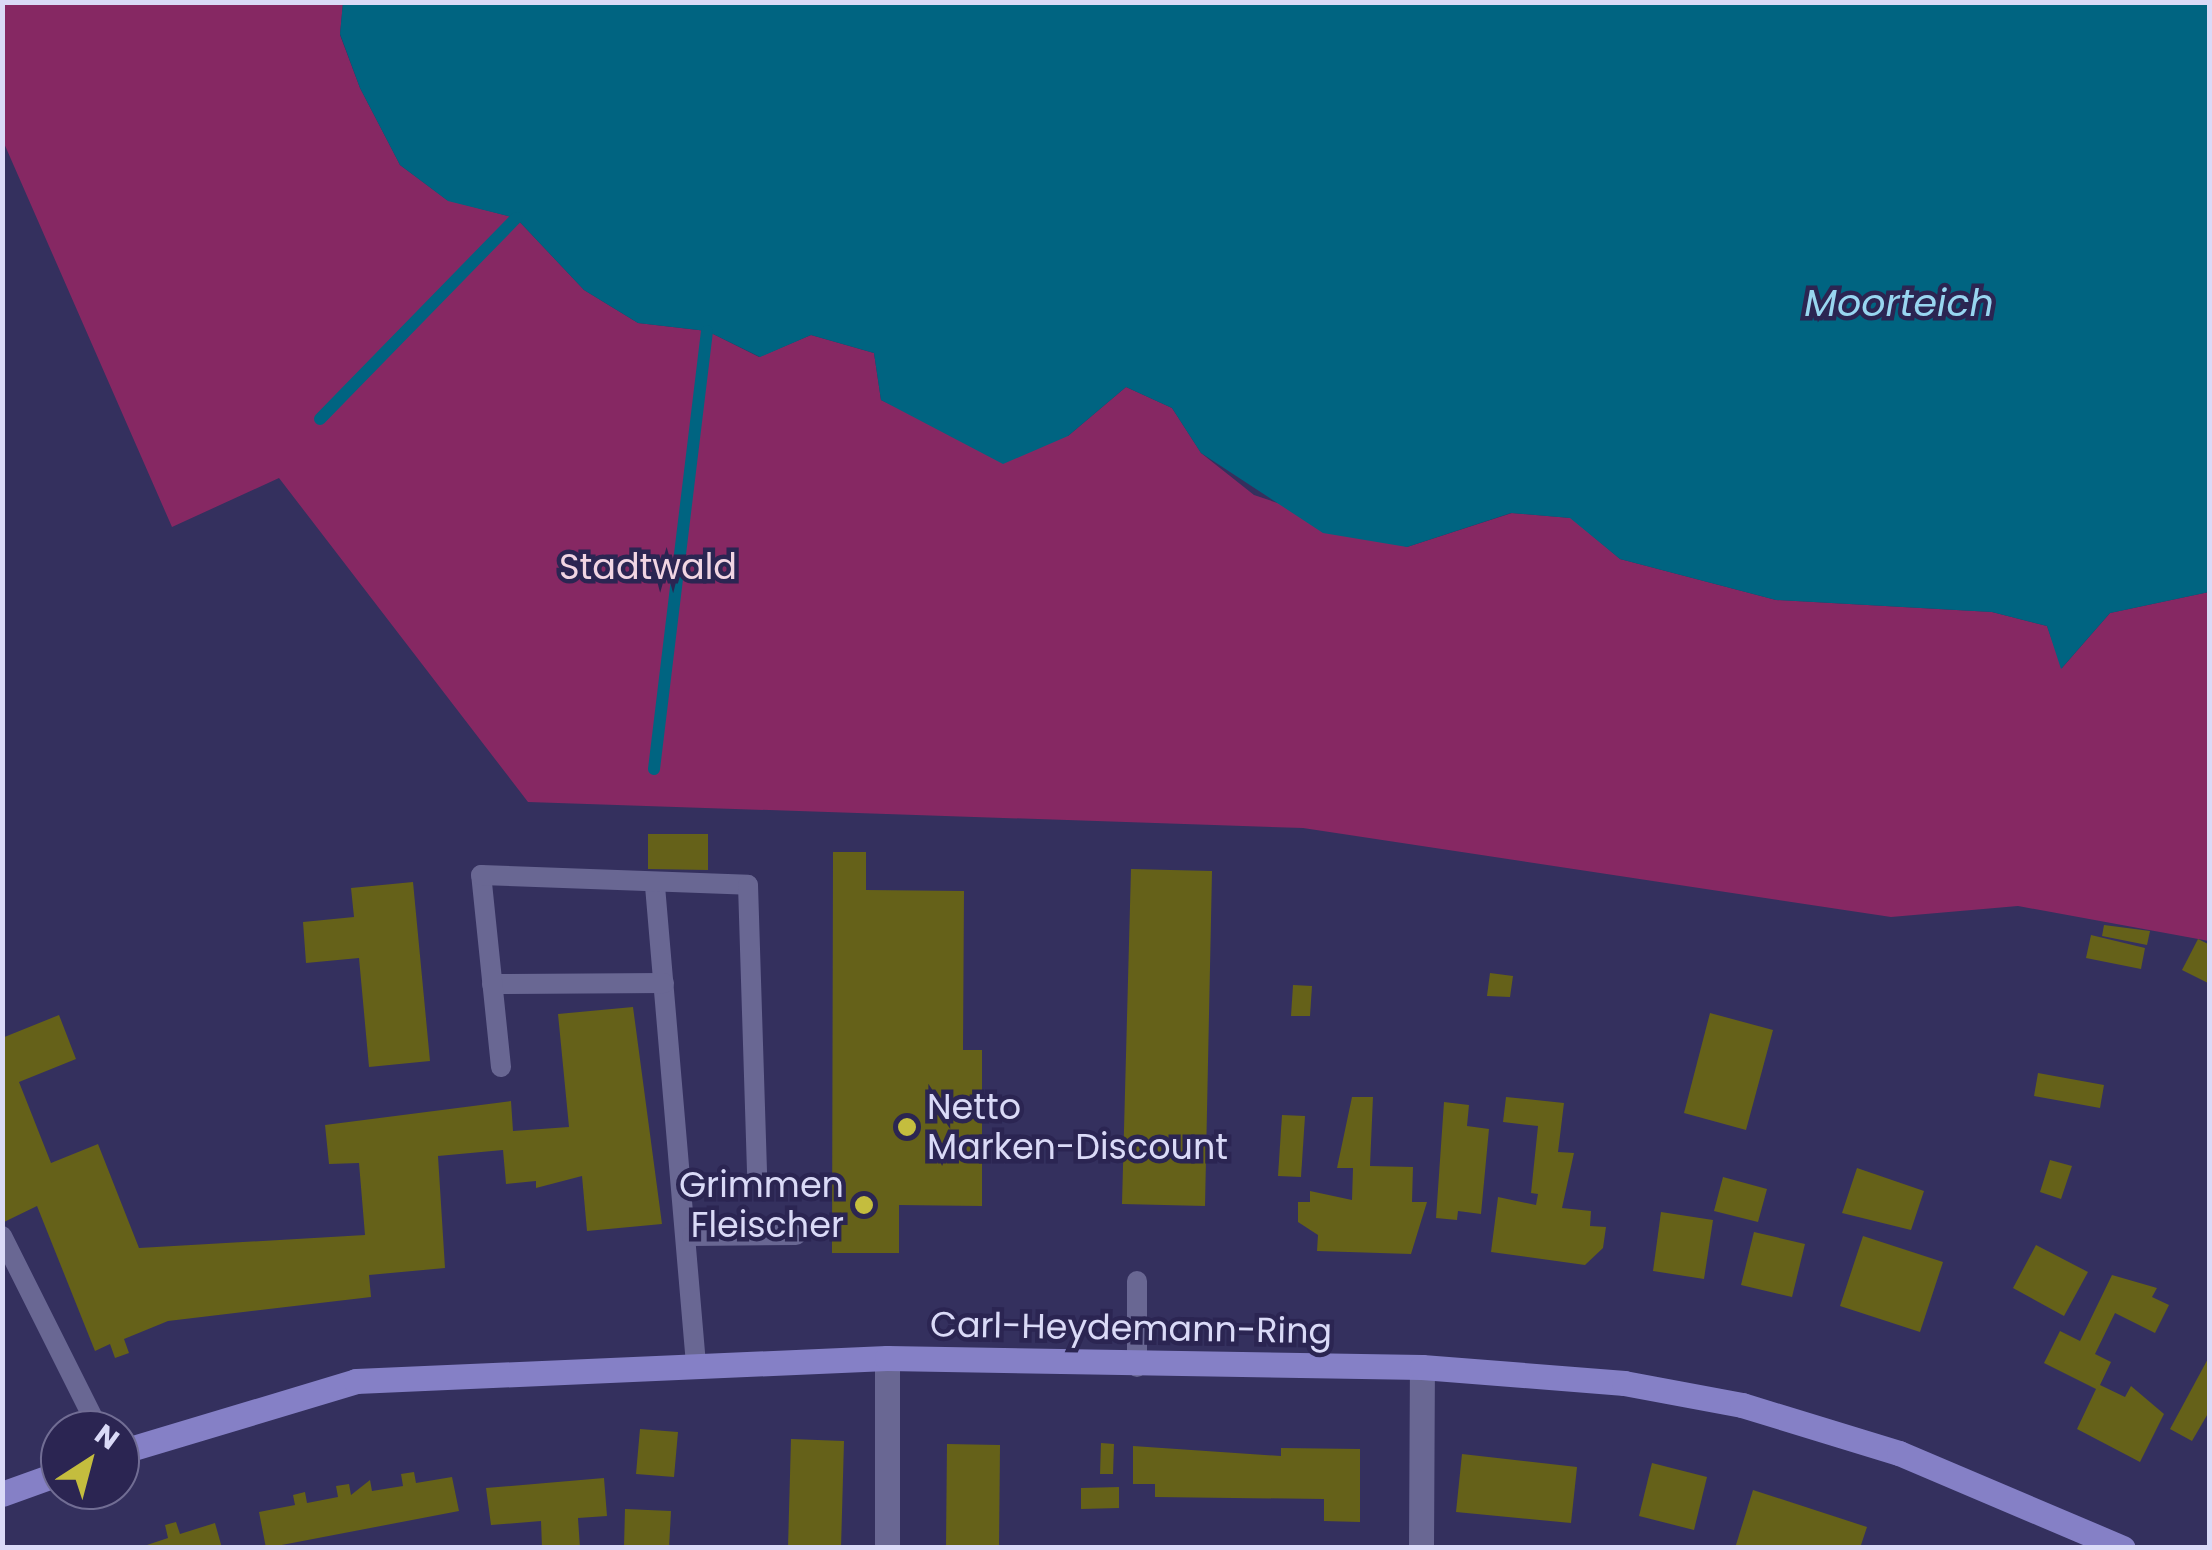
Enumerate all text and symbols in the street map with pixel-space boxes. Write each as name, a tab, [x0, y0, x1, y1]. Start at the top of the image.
water label: Moorteich	[1804, 280, 1994, 326]
park label: Stadtwald	[559, 546, 737, 588]
place label: Netto Marken-Discount	[927, 1086, 1228, 1168]
marker: Netto Marken-Discount	[896, 1116, 918, 1138]
place label: Grimmen Fleischer	[679, 1164, 844, 1246]
marker: Grimmen Fleischer	[853, 1194, 875, 1216]
street label: Carl-Heydemann-Ring	[929, 1303, 1333, 1353]
north arrow	[40, 1410, 140, 1510]
text: N	[87, 1415, 127, 1459]

